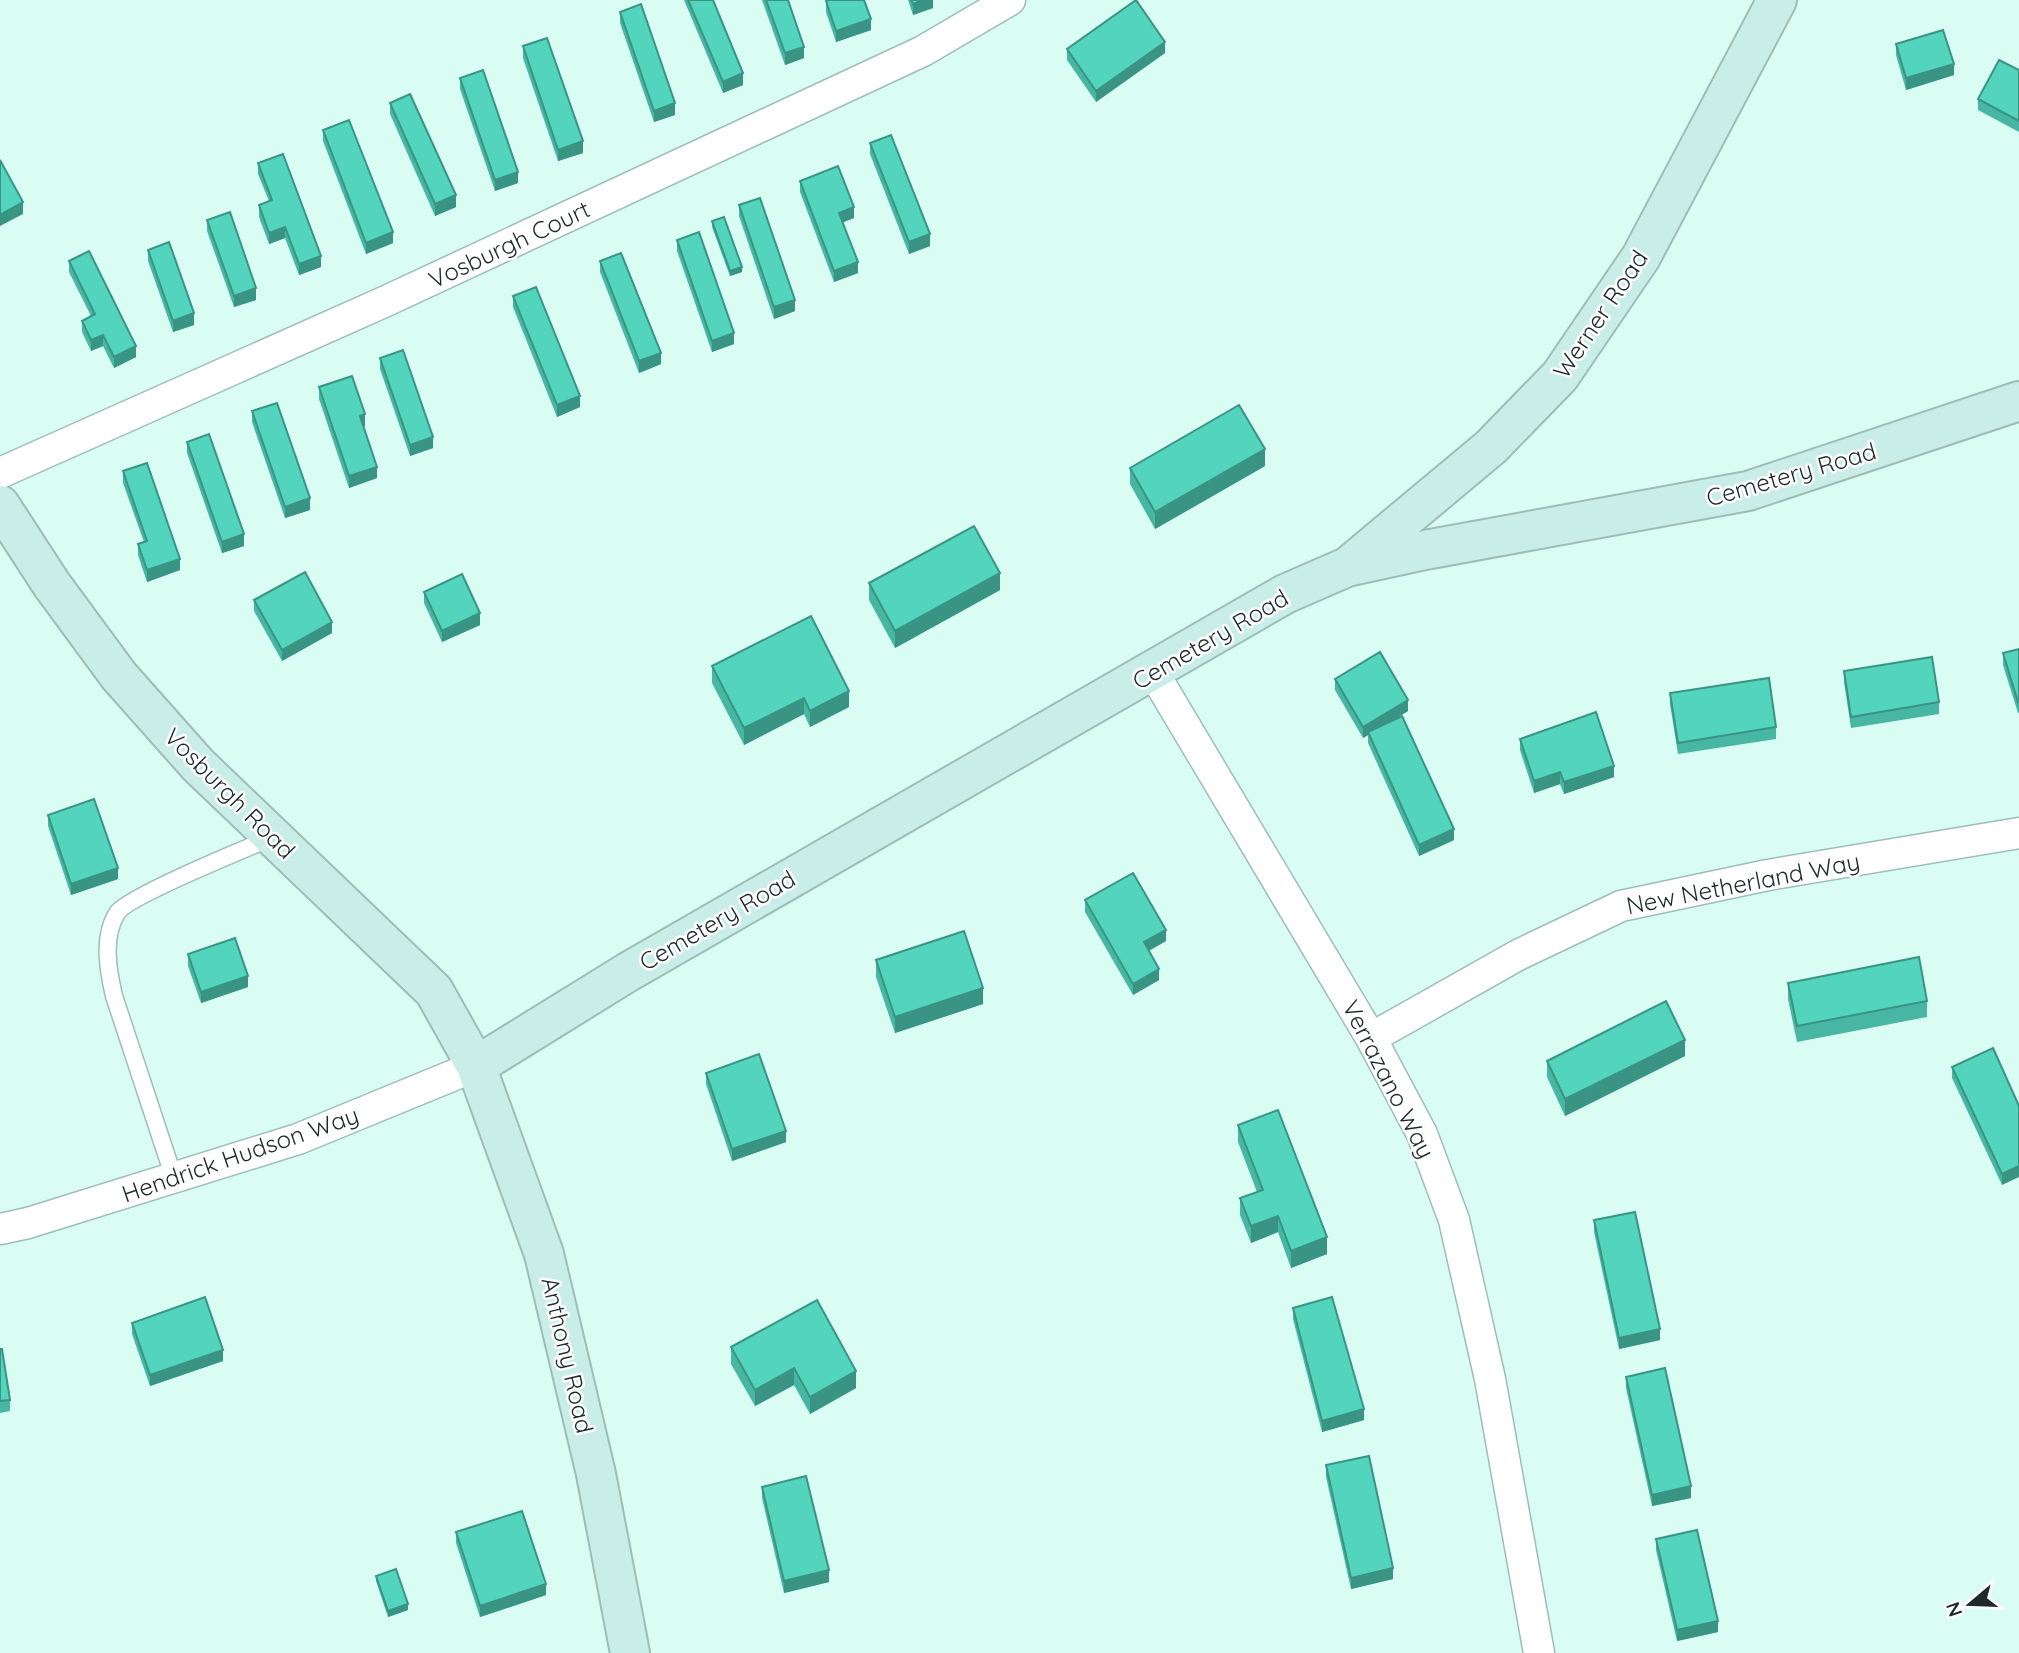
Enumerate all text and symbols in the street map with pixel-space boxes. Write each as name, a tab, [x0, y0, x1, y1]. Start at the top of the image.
street label: Vosburgh Court	[424, 194, 594, 294]
street label: Werner Road	[1546, 244, 1654, 384]
street label: Cemetery Road	[1703, 435, 1879, 513]
street label: Cemetery Road	[1127, 582, 1293, 696]
street label: Vosburgh Road	[158, 721, 302, 865]
street label: New Netherland Way	[1624, 846, 1862, 920]
street label: Cemetery Road	[634, 863, 800, 977]
street label: Verrazano Way	[1336, 995, 1442, 1163]
street label: Hendrick Hudson Way	[118, 1099, 362, 1209]
street label: Anthony Road	[535, 1274, 601, 1436]
north arrow	[1935, 1569, 2005, 1639]
text: N	[1940, 1599, 1968, 1620]

